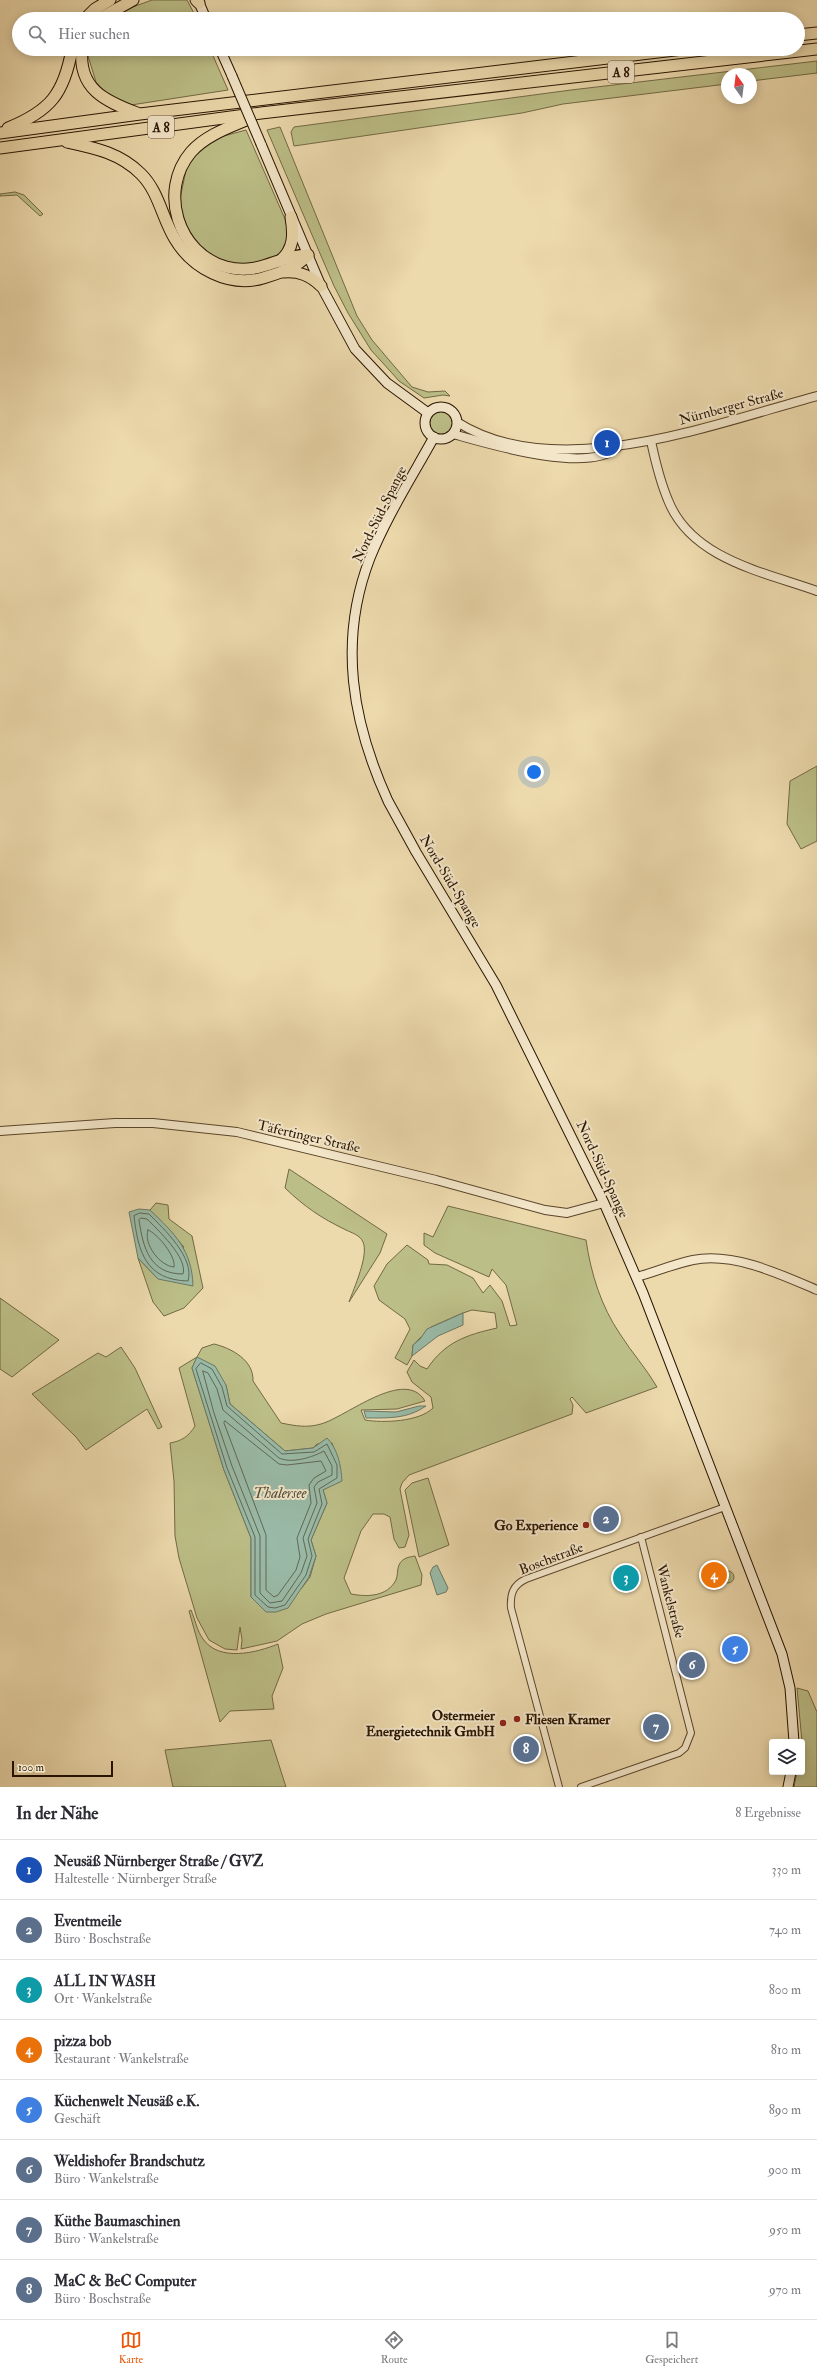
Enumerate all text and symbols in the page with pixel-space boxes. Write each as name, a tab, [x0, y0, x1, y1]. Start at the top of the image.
search box	[12, 12, 805, 56]
icon: search	[26, 23, 48, 45]
text: Hier suchen	[58, 25, 130, 44]
road number: A 8	[608, 61, 634, 83]
north arrow	[721, 68, 757, 104]
road number: A 8	[148, 116, 174, 138]
street label: Nürnberger Straße	[677, 384, 785, 429]
pin: 1	[594, 428, 620, 458]
street label: Nord-Süd-Spange	[349, 463, 411, 566]
your location	[524, 762, 544, 782]
street label: Nord-Süd-Spange	[415, 832, 485, 931]
street label: Täfertinger Straße	[256, 1116, 362, 1157]
street label: Nord-Süd-Spange	[572, 1118, 633, 1221]
water label: Thalersee	[254, 1484, 307, 1503]
pin: 2	[593, 1504, 619, 1534]
place label: Go Experience	[494, 1517, 578, 1535]
marker: Go Experience	[581, 1520, 591, 1530]
street label: Boschstraße	[517, 1538, 586, 1578]
pin: 4	[701, 1560, 727, 1590]
street label: Wankelstraße	[652, 1561, 689, 1640]
pin: 3	[613, 1563, 639, 1593]
pin: 5	[722, 1634, 748, 1664]
pin: 6	[679, 1650, 705, 1680]
place label: Ostermeier Energietechnik GmbH	[366, 1707, 496, 1741]
place label: Fliesen Kramer	[525, 1711, 611, 1728]
pin: 7	[643, 1712, 669, 1742]
marker: Fliesen Kramer	[512, 1714, 522, 1724]
marker: Ostermeier Energietechnik GmbH	[498, 1718, 508, 1728]
pin: 8	[513, 1734, 539, 1764]
map controls	[769, 1739, 805, 1775]
button: layers	[769, 1739, 805, 1775]
scale bar	[12, 1759, 113, 1778]
text: 100 m	[18, 1761, 44, 1774]
text: In der Nähe	[16, 1803, 98, 1824]
text: 8 Ergebnisse	[735, 1805, 801, 1821]
text: Neusäß Nürnberger Straße / GVZ	[54, 1852, 263, 1871]
text: 1	[27, 1862, 31, 1878]
text: 330 m	[772, 1862, 801, 1878]
text: Haltestelle · Nürnberger Straße	[54, 1871, 217, 1887]
text: Eventmeile	[54, 1912, 122, 1931]
text: 2	[26, 1922, 32, 1938]
text: 740 m	[769, 1922, 801, 1938]
text: Büro · Boschstraße	[54, 1931, 151, 1947]
text: ALL IN WASH	[54, 1972, 156, 1991]
text: 3	[27, 1982, 32, 1998]
text: 800 m	[769, 1982, 801, 1998]
text: Ort · Wankelstraße	[54, 1991, 152, 2007]
text: pizza bob	[54, 2032, 111, 2051]
text: 4	[25, 2042, 33, 2058]
text: 810 m	[771, 2042, 801, 2058]
text: Restaurant · Wankelstraße	[54, 2051, 189, 2067]
text: Küchenwelt Neusäß e.K.	[54, 2092, 200, 2111]
text: 5	[26, 2102, 32, 2118]
text: 890 m	[769, 2102, 801, 2118]
text: Geschäft	[54, 2111, 101, 2127]
text: Weldishofer Brandschutz	[54, 2152, 205, 2171]
text: 6	[26, 2162, 32, 2178]
text: 900 m	[768, 2162, 801, 2178]
text: Büro · Wankelstraße	[54, 2171, 159, 2187]
text: Küthe Baumaschinen	[54, 2212, 180, 2231]
text: 7	[26, 2222, 32, 2238]
text: 950 m	[769, 2222, 801, 2238]
text: Büro · Wankelstraße	[54, 2231, 159, 2247]
text: MaC & BeC Computer	[54, 2272, 196, 2291]
text: 8	[26, 2282, 32, 2298]
text: 970 m	[769, 2282, 801, 2298]
text: Büro · Boschstraße	[54, 2291, 151, 2307]
tab: Karte	[119, 2329, 143, 2366]
tab: Route	[381, 2329, 408, 2366]
tab: Gespeichert	[645, 2329, 698, 2366]

